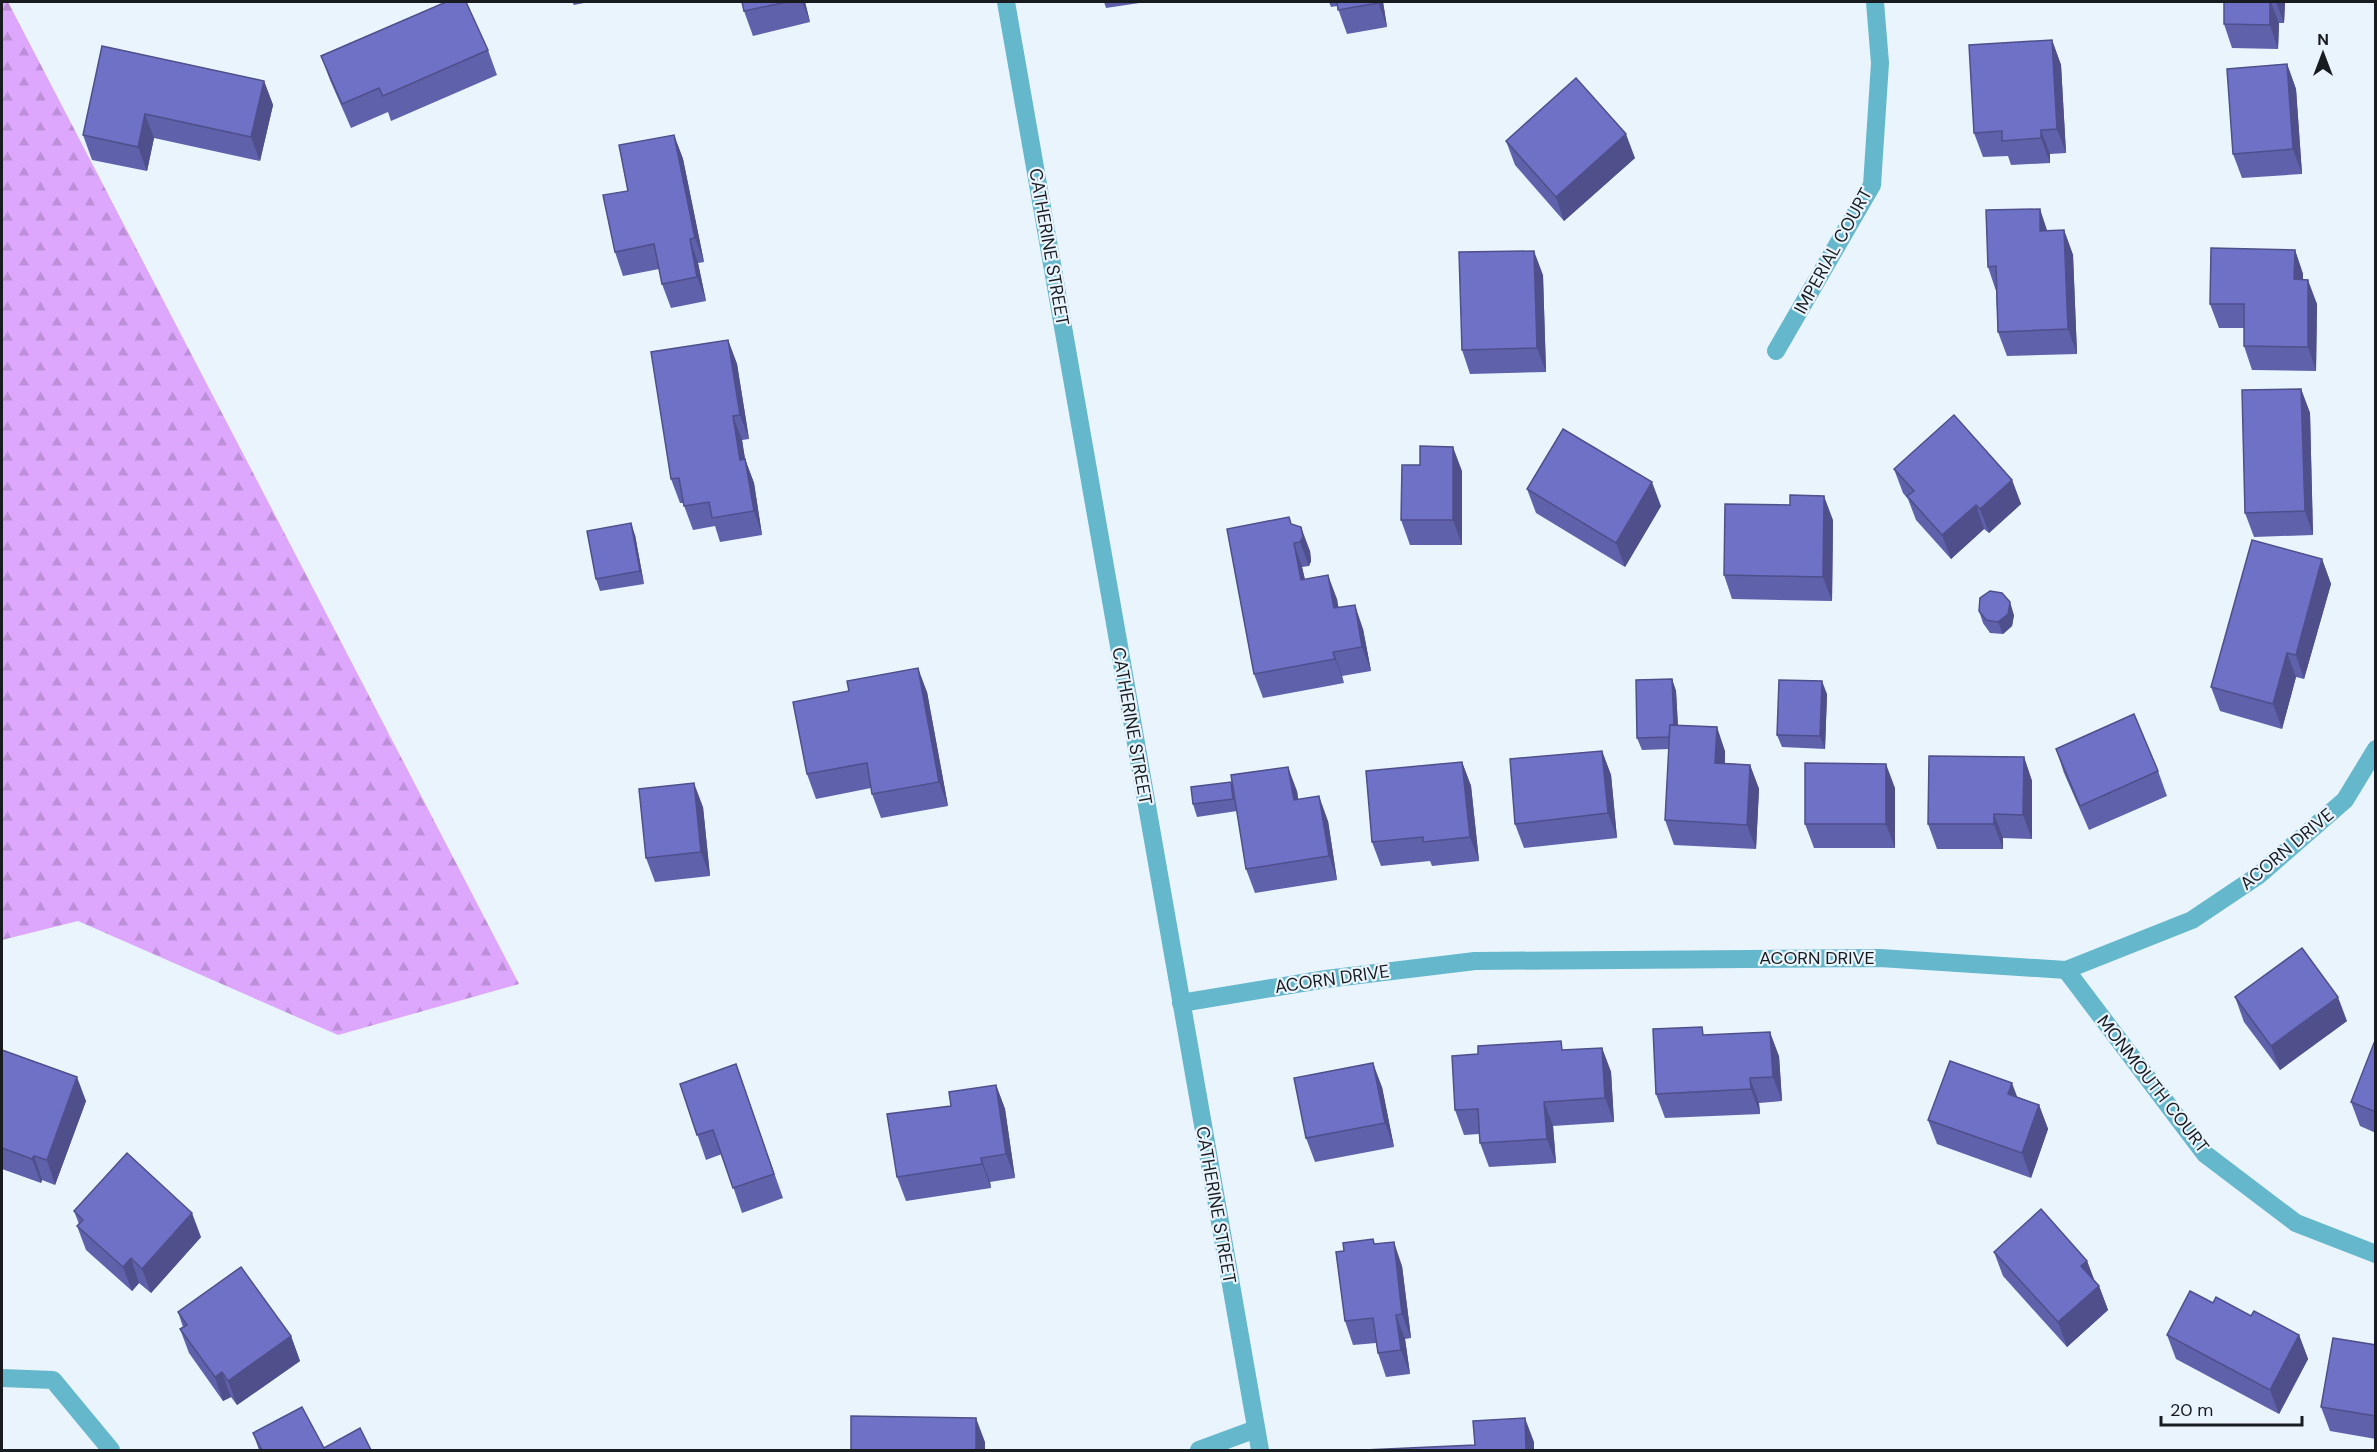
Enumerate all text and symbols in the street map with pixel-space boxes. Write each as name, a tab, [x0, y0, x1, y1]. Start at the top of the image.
north arrow	[2293, 24, 2353, 84]
text: N	[2317, 29, 2329, 50]
street label: CATHERINE STREET	[1023, 166, 1075, 328]
street label: IMPERIAL COURT	[1788, 184, 1878, 318]
street label: CATHERINE STREET	[1106, 645, 1158, 807]
street label: ACORN DRIVE	[2235, 803, 2339, 895]
street label: ACORN DRIVE	[1759, 946, 1875, 970]
street label: ACORN DRIVE	[1273, 959, 1391, 999]
street label: MONMOUTH COURT	[2092, 1010, 2214, 1158]
street label: CATHERINE STREET	[1190, 1124, 1242, 1286]
scale bar	[2161, 1389, 2302, 1427]
text: 20 m	[2170, 1398, 2213, 1422]

